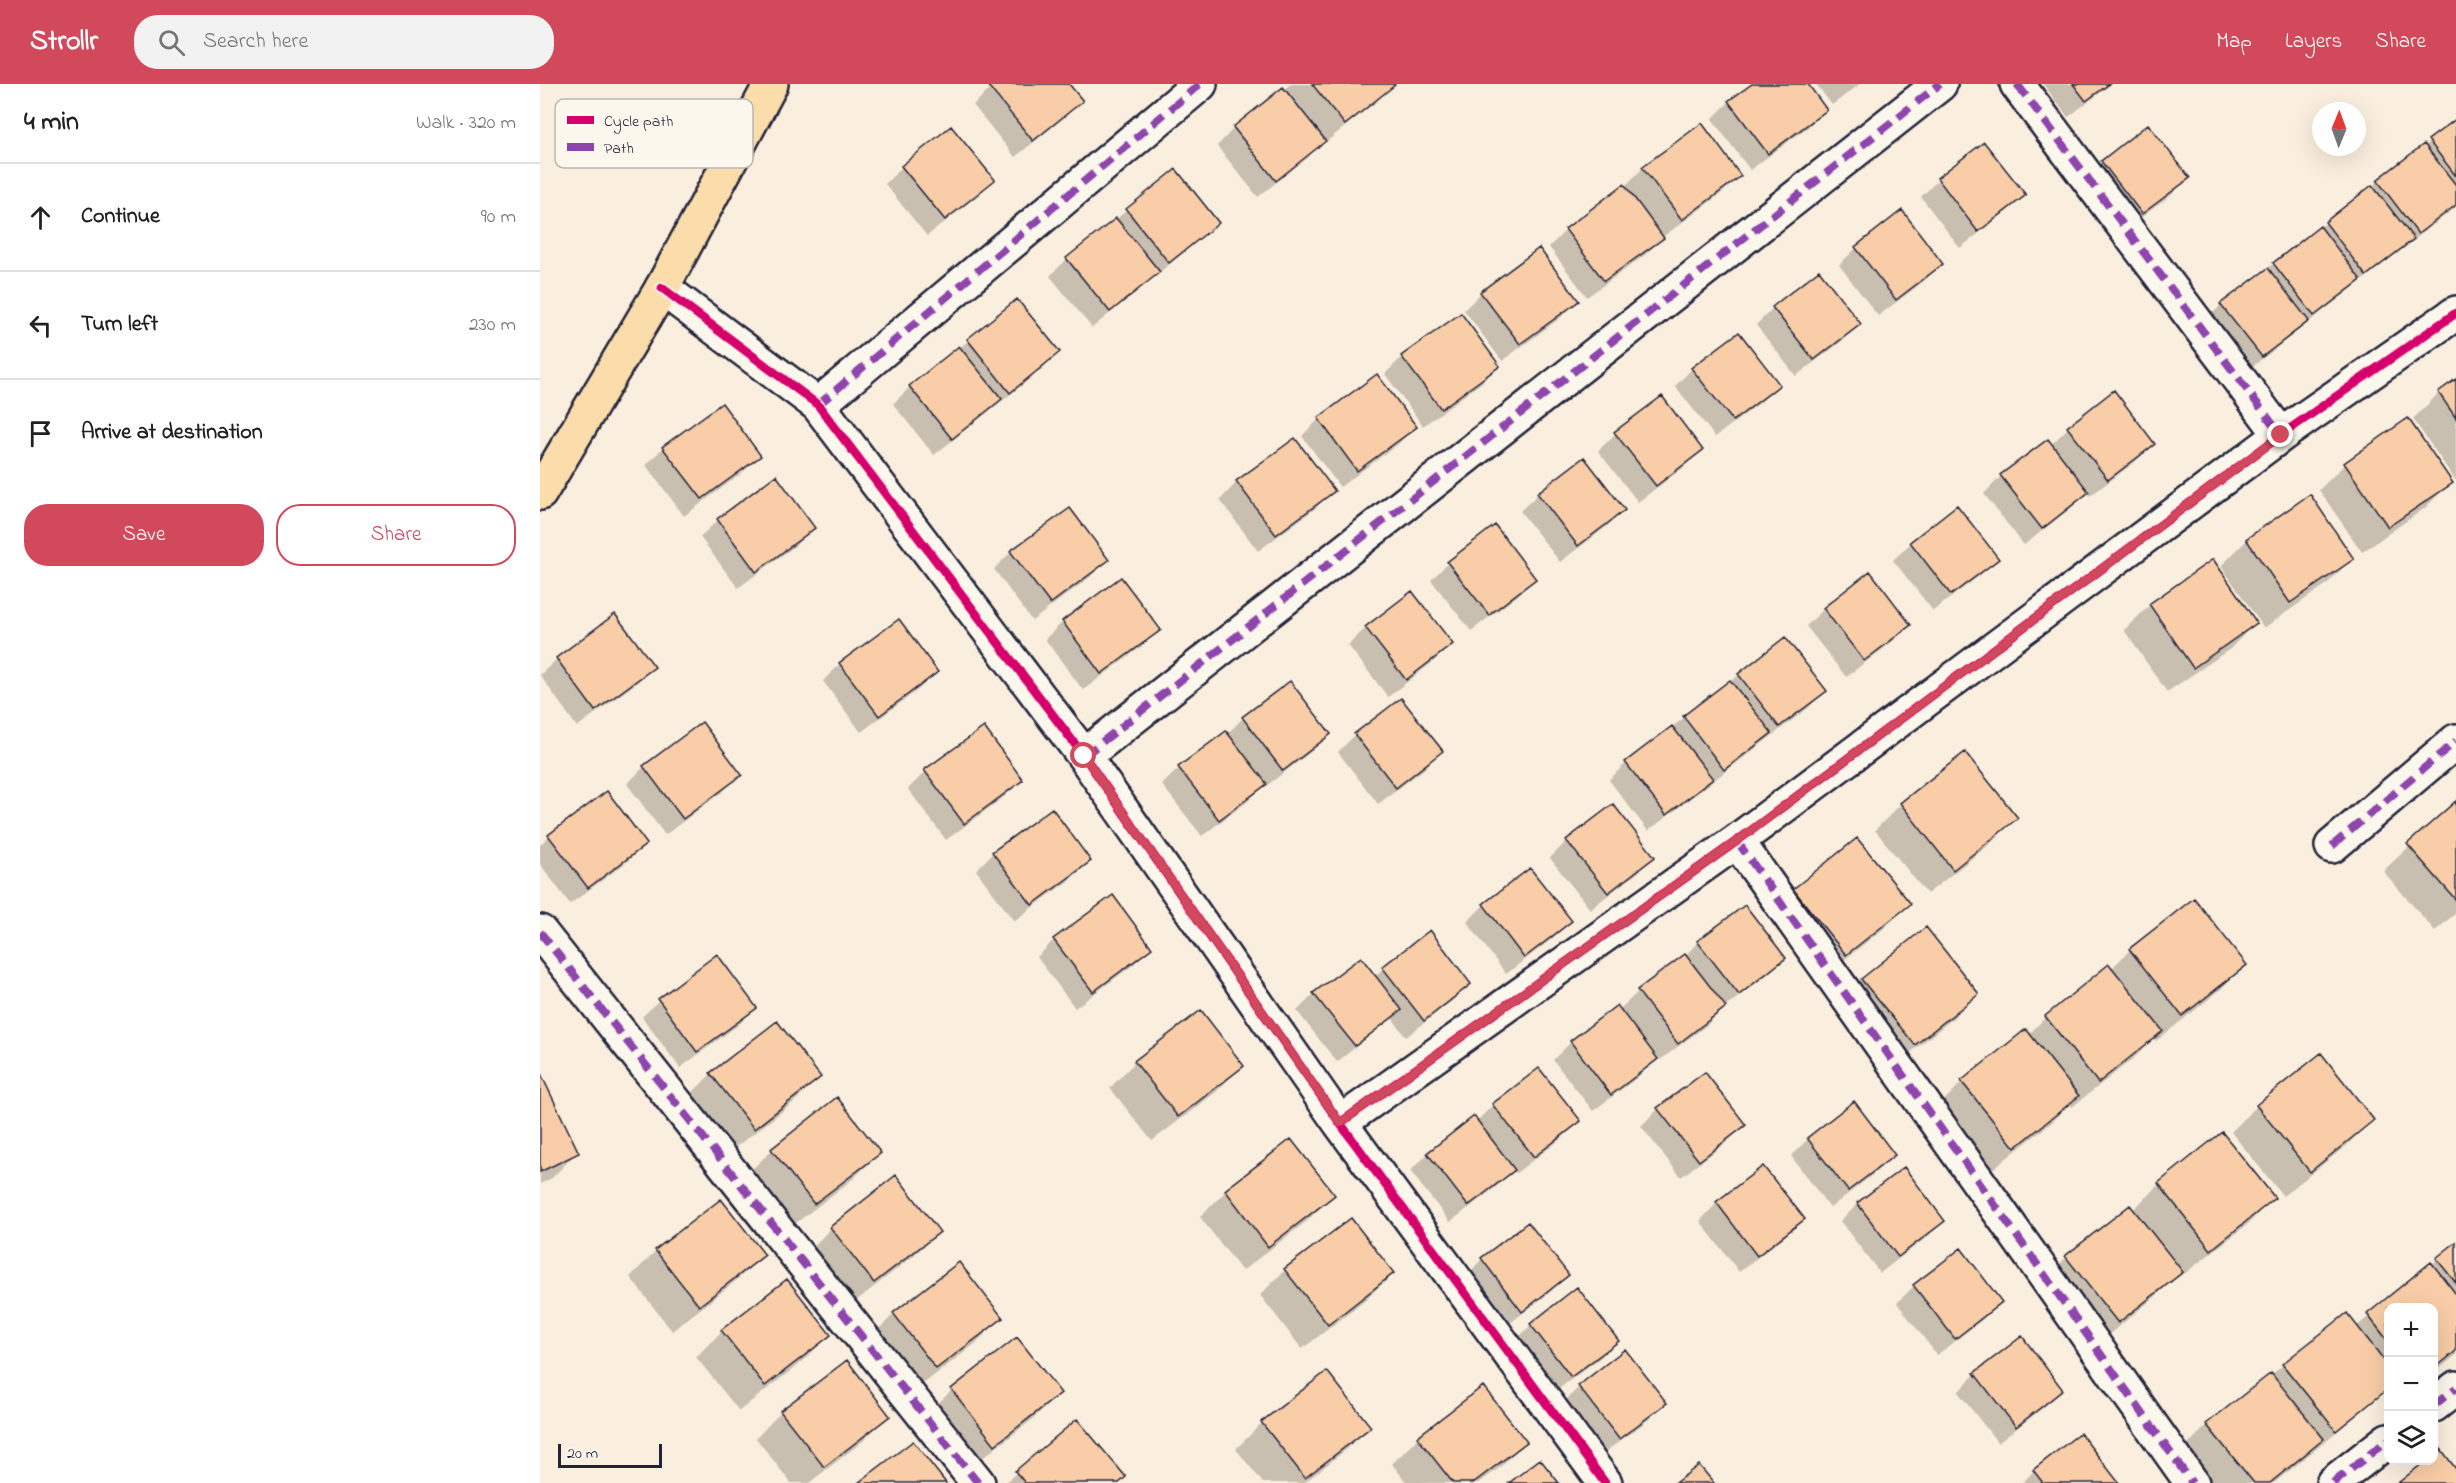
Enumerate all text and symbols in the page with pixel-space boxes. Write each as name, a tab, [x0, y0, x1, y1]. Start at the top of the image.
search box	[134, 15, 554, 69]
text: Strollr	[30, 22, 98, 63]
icon: search	[155, 26, 188, 59]
text: Search here	[203, 26, 308, 58]
text: Map	[2216, 27, 2252, 57]
text: Layers	[2285, 27, 2342, 57]
text: Share	[2375, 27, 2426, 57]
legend	[555, 99, 753, 168]
north arrow	[2312, 102, 2366, 156]
text: 4 min	[24, 104, 79, 142]
text: Walk · 320 m	[416, 109, 516, 138]
text: Cycle path	[604, 110, 673, 134]
text: Path	[604, 137, 634, 161]
icon: ahead	[24, 201, 57, 234]
text: Continue	[81, 201, 160, 233]
text: 90 m	[481, 203, 516, 232]
icon: left	[24, 309, 57, 342]
text: Turn left	[81, 309, 158, 341]
text: 230 m	[469, 311, 516, 340]
icon: arrive	[24, 417, 57, 450]
text: Arrive at destination	[81, 417, 263, 449]
route end	[2267, 421, 2293, 447]
button: Save	[24, 504, 264, 566]
button: Share	[276, 504, 516, 566]
route start	[1070, 742, 1096, 768]
map controls	[2384, 1303, 2438, 1465]
button: +	[2384, 1303, 2438, 1357]
button: −	[2384, 1357, 2438, 1411]
button: layers	[2384, 1411, 2438, 1465]
scale bar	[558, 1441, 662, 1468]
text: 20 m	[567, 1442, 598, 1466]

